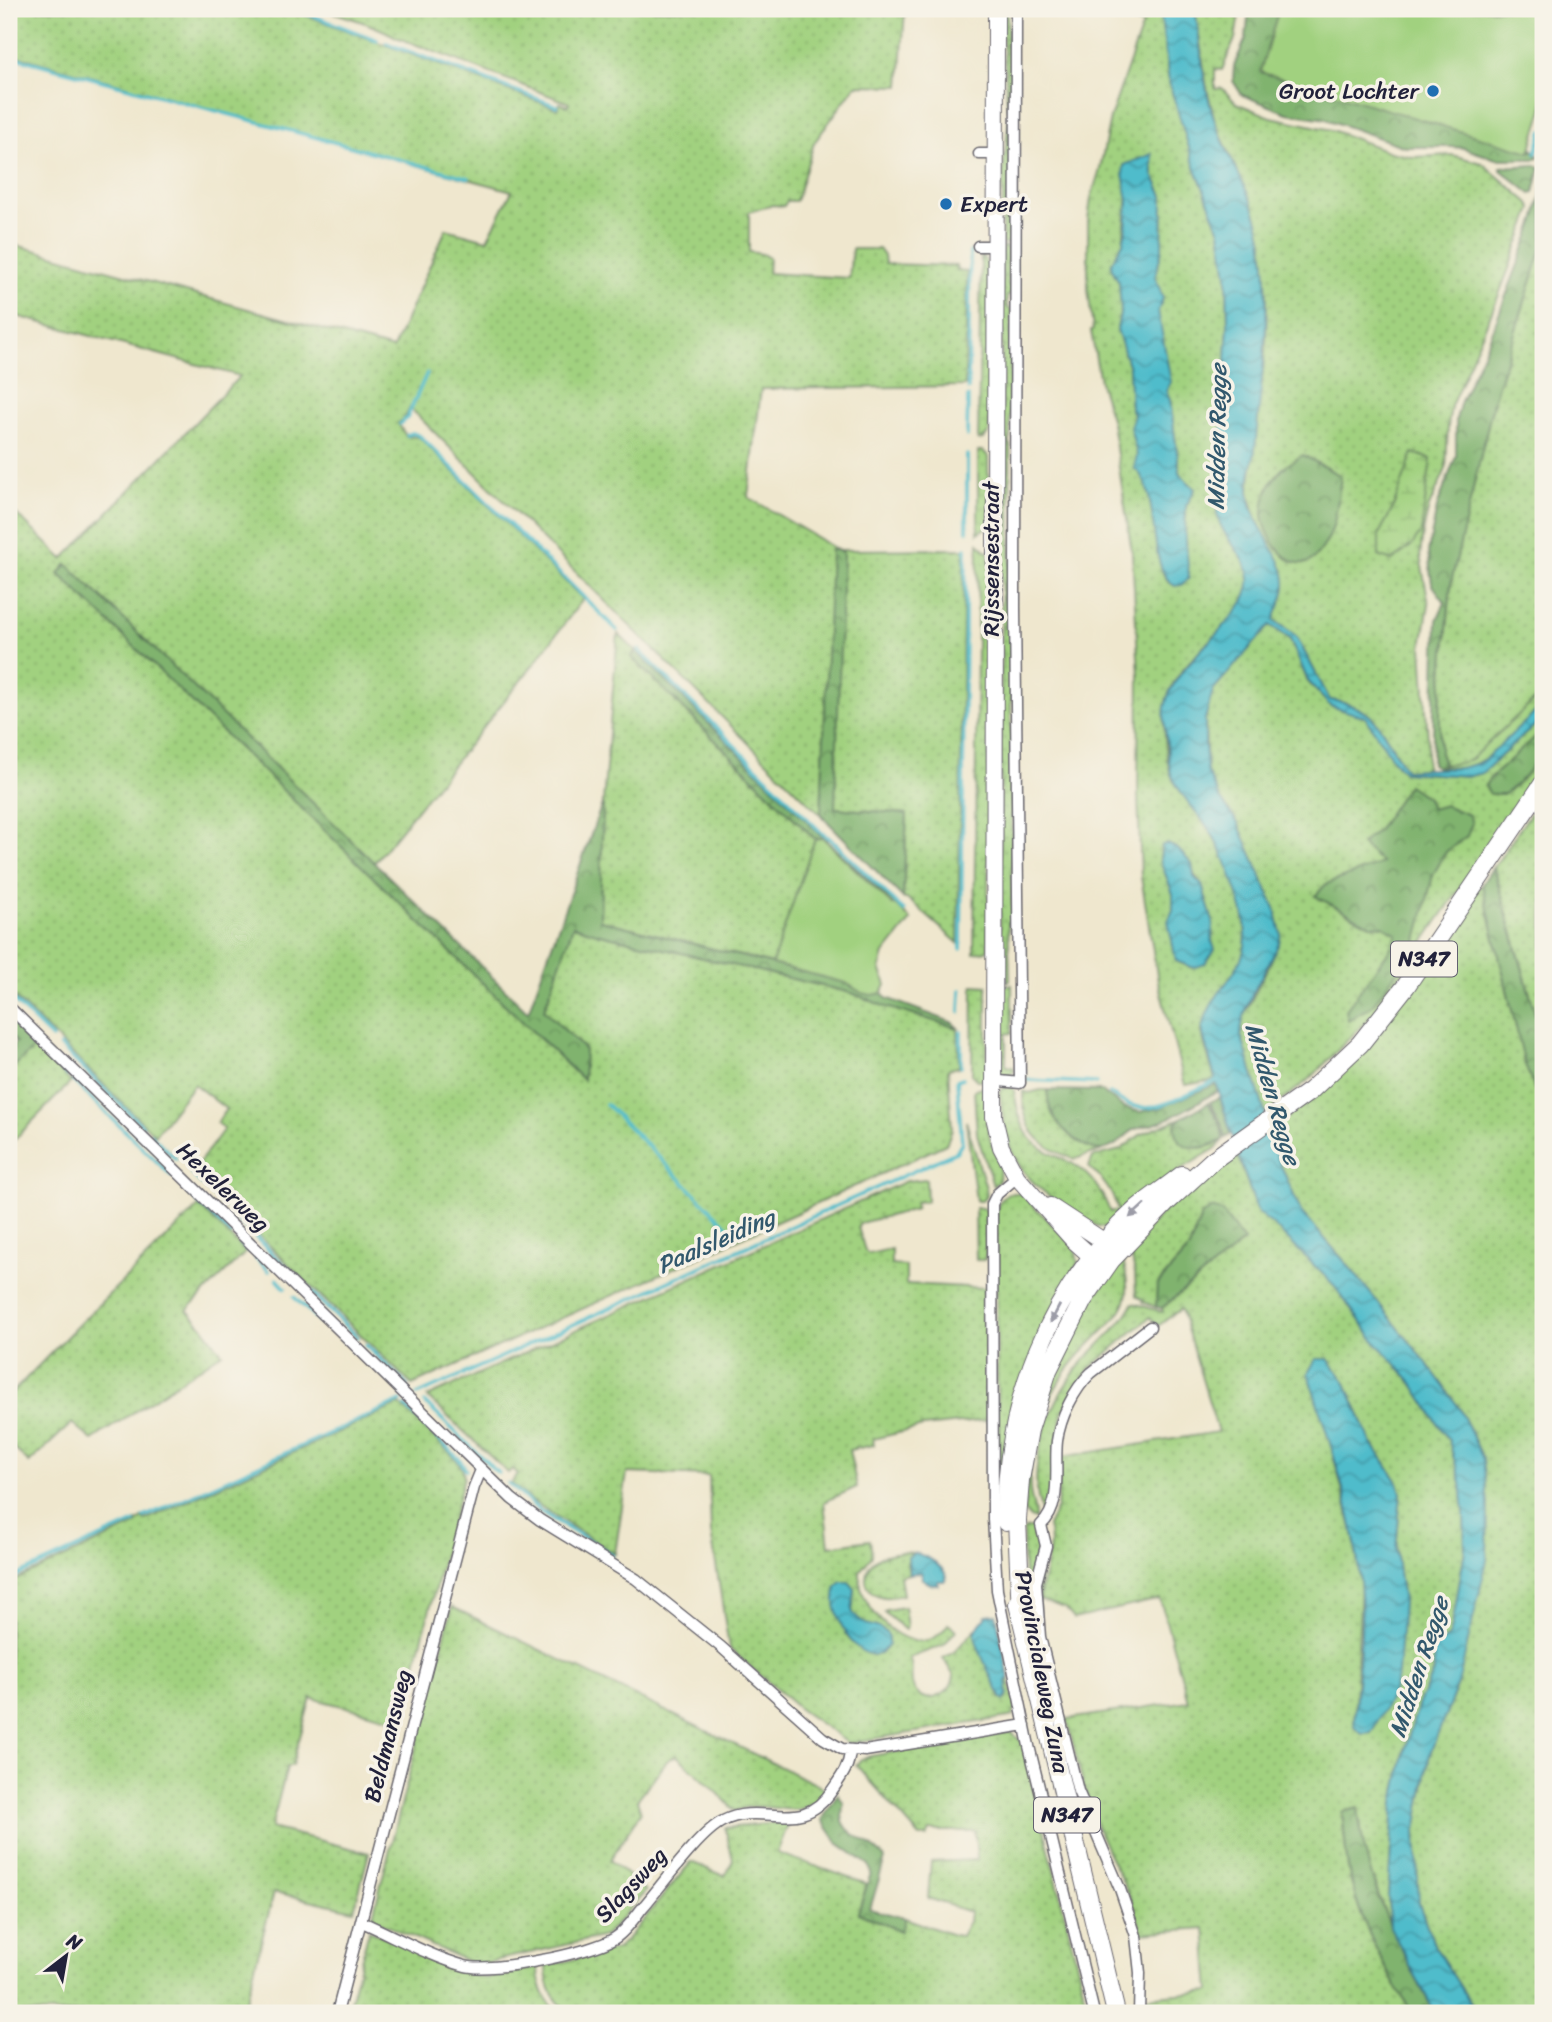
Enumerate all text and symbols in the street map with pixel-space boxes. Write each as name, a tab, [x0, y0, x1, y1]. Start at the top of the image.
place label: Groot Lochter	[1279, 71, 1421, 112]
marker: Groot Lochter	[1425, 83, 1441, 99]
place label: Expert	[960, 184, 1028, 225]
marker: Expert	[938, 196, 954, 212]
water label: Midden Regge	[1195, 361, 1239, 510]
street label: Rijssensestraat	[971, 480, 1012, 636]
road number: N347	[1391, 942, 1457, 976]
water label: Midden Regge	[1233, 1018, 1314, 1172]
street label: Hexelerweg	[166, 1131, 280, 1243]
water label: Paalsleiding	[650, 1195, 784, 1286]
one-way arrow	[1128, 1203, 1146, 1219]
one-way arrow	[1050, 1304, 1061, 1324]
street label: Provincialeweg Zuna	[1002, 1567, 1082, 1777]
water label: Midden Regge	[1376, 1589, 1462, 1743]
street label: Beldmansweg	[352, 1665, 424, 1807]
road number: N347	[1034, 1798, 1100, 1832]
street label: Slagsweg	[584, 1837, 678, 1933]
north arrow	[32, 1920, 102, 1990]
text: N	[59, 1924, 89, 1960]

